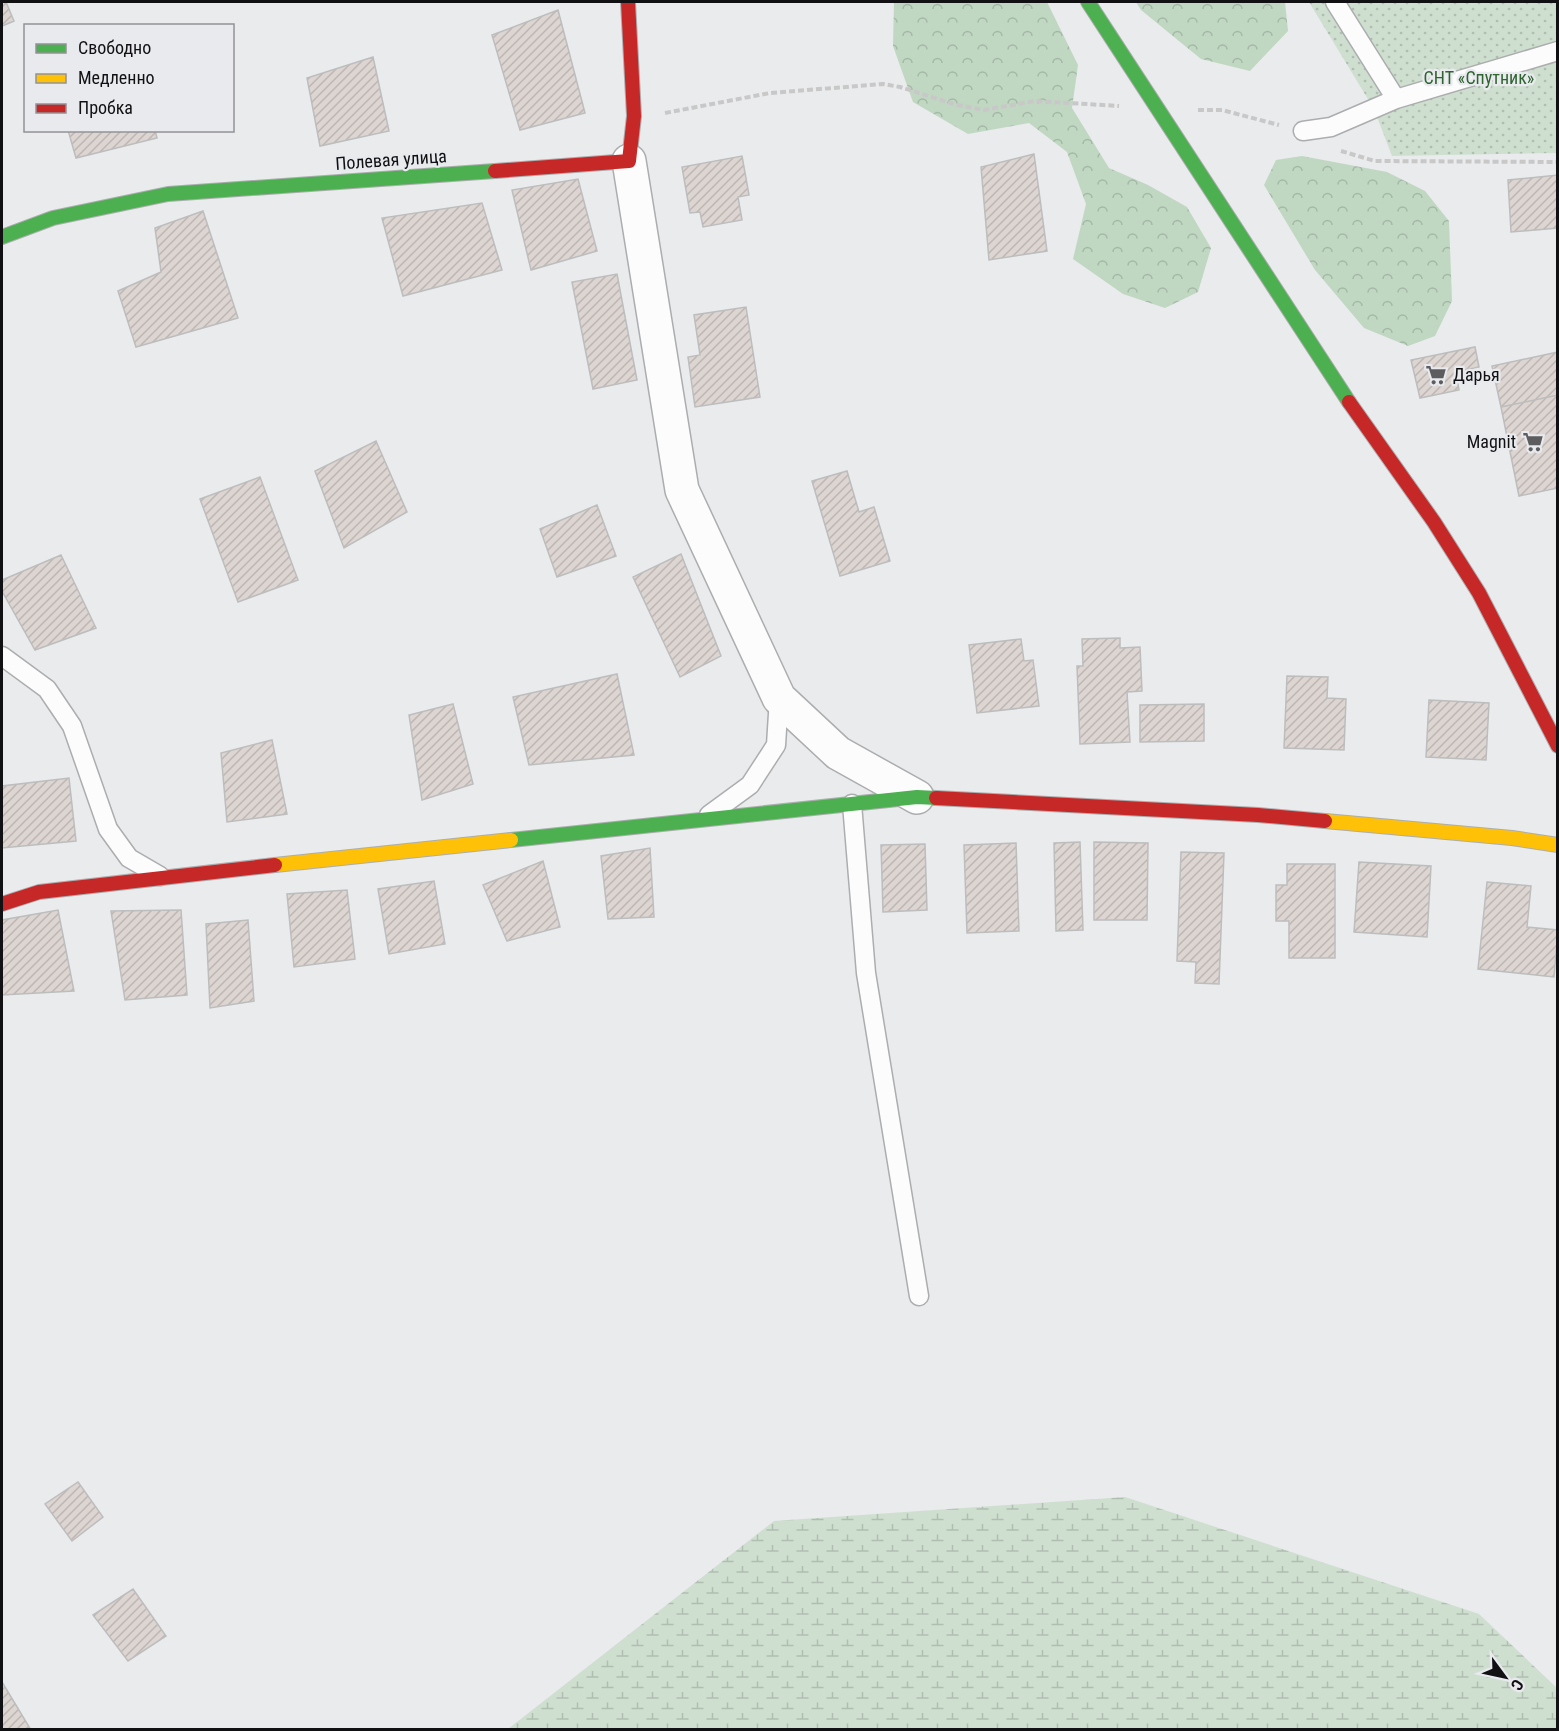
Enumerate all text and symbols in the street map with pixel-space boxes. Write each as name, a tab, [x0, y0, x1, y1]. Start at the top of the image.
legend	[24, 24, 234, 132]
text: Свободно	[78, 37, 151, 58]
text: Медленно	[78, 67, 155, 88]
park label: СНТ «Спутник»	[1424, 67, 1534, 88]
text: Пробка	[78, 97, 133, 118]
street label: Полевая улица	[334, 145, 447, 174]
supermarket icon: Дарья	[1424, 363, 1448, 387]
place label: Дарья	[1453, 364, 1500, 385]
supermarket icon: Magnit	[1521, 430, 1545, 454]
place label: Magnit	[1467, 431, 1516, 452]
north arrow	[1475, 1647, 1535, 1707]
text: С	[1507, 1676, 1528, 1694]

